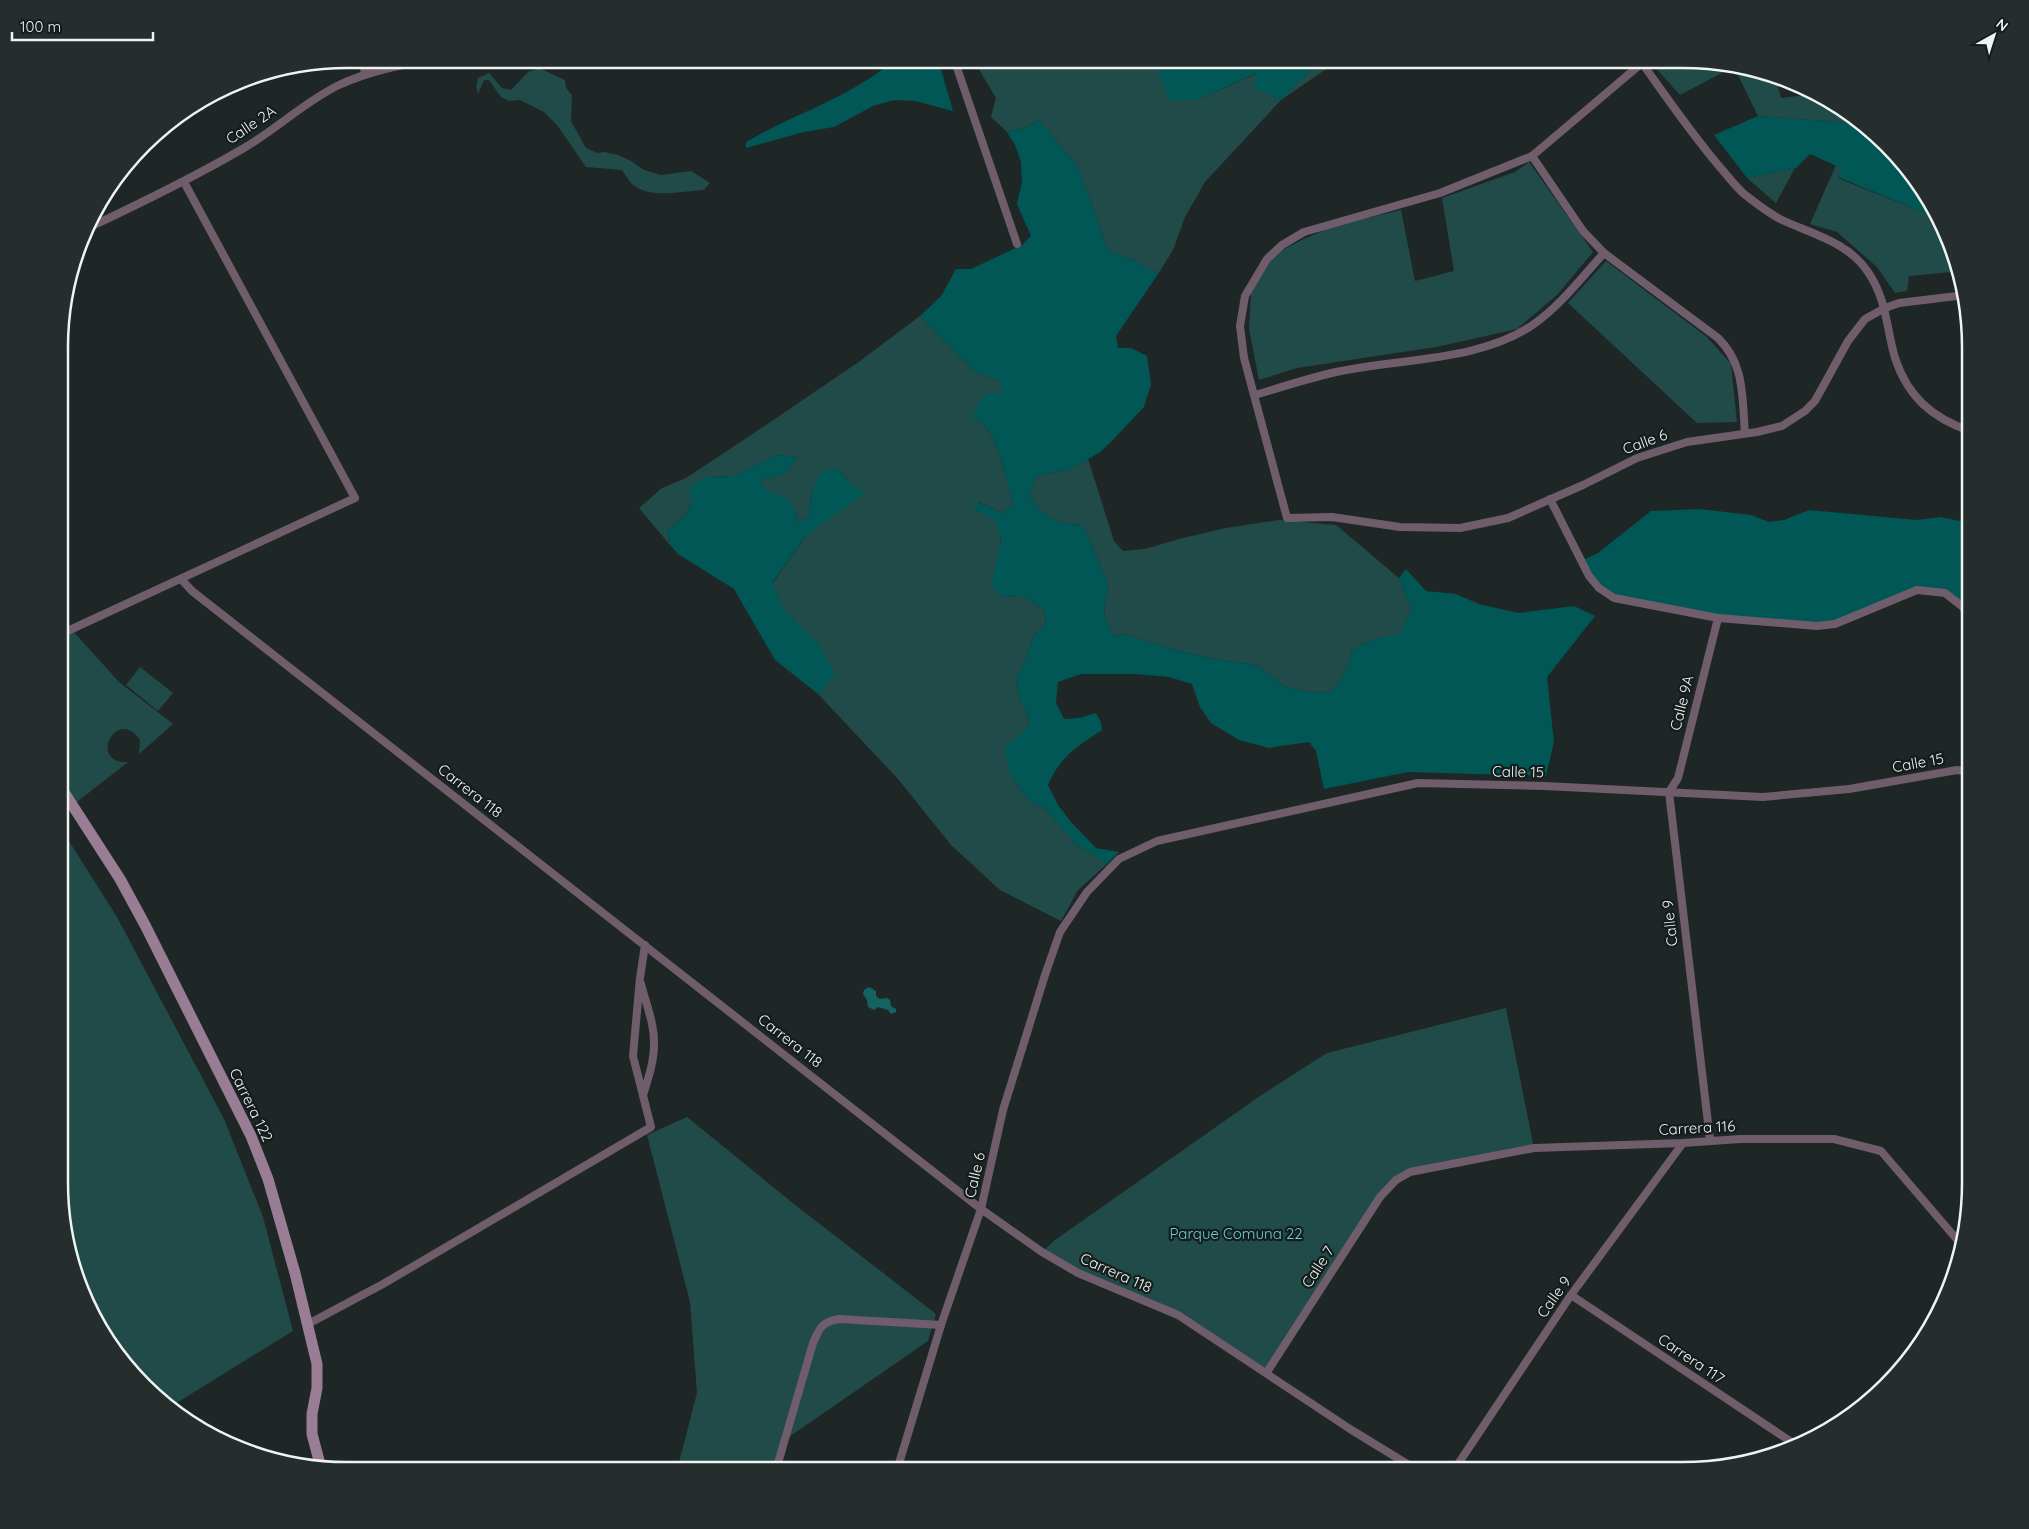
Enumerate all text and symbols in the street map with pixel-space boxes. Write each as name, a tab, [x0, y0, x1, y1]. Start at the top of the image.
scale bar	[12, 10, 154, 42]
north arrow	[1969, 10, 2019, 60]
text: N	[1993, 15, 2012, 35]
text: 100 m	[20, 17, 61, 36]
street label: Calle 2A	[222, 101, 280, 148]
street label: Calle 6	[1620, 425, 1670, 458]
street label: Calle 9A	[1665, 673, 1698, 732]
street label: Calle 15	[1891, 749, 1945, 776]
street label: Carrera 118	[434, 760, 506, 822]
street label: Calle 15	[1492, 762, 1544, 781]
street label: Calle 9	[1658, 899, 1681, 947]
street label: Carrera 118	[754, 1010, 826, 1072]
street label: Carrera 122	[225, 1065, 277, 1145]
street label: Carrera 116	[1658, 1116, 1736, 1139]
street label: Calle 6	[960, 1150, 989, 1200]
park label: Parque Comuna 22	[1169, 1224, 1303, 1243]
street label: Calle 7	[1297, 1242, 1338, 1291]
street label: Carrera 118	[1077, 1248, 1155, 1297]
street label: Calle 9	[1532, 1272, 1575, 1321]
street label: Carrera 117	[1654, 1329, 1728, 1388]

